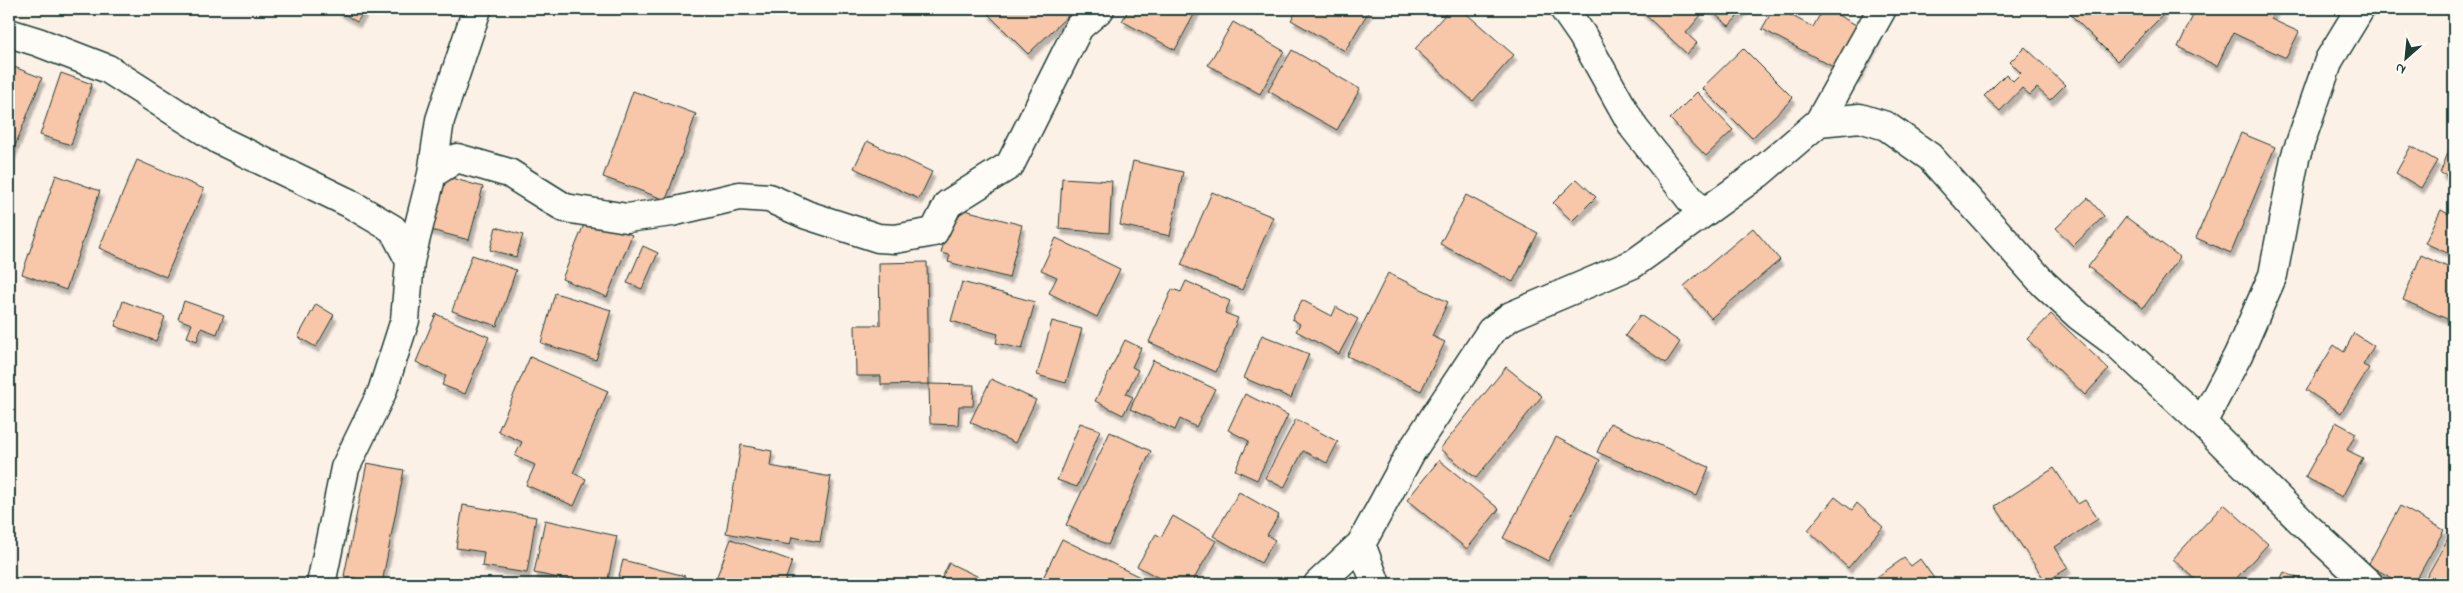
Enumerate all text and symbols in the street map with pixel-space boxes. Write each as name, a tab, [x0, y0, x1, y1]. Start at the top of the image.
north arrow	[2380, 32, 2430, 82]
text: N	[2392, 57, 2410, 80]

